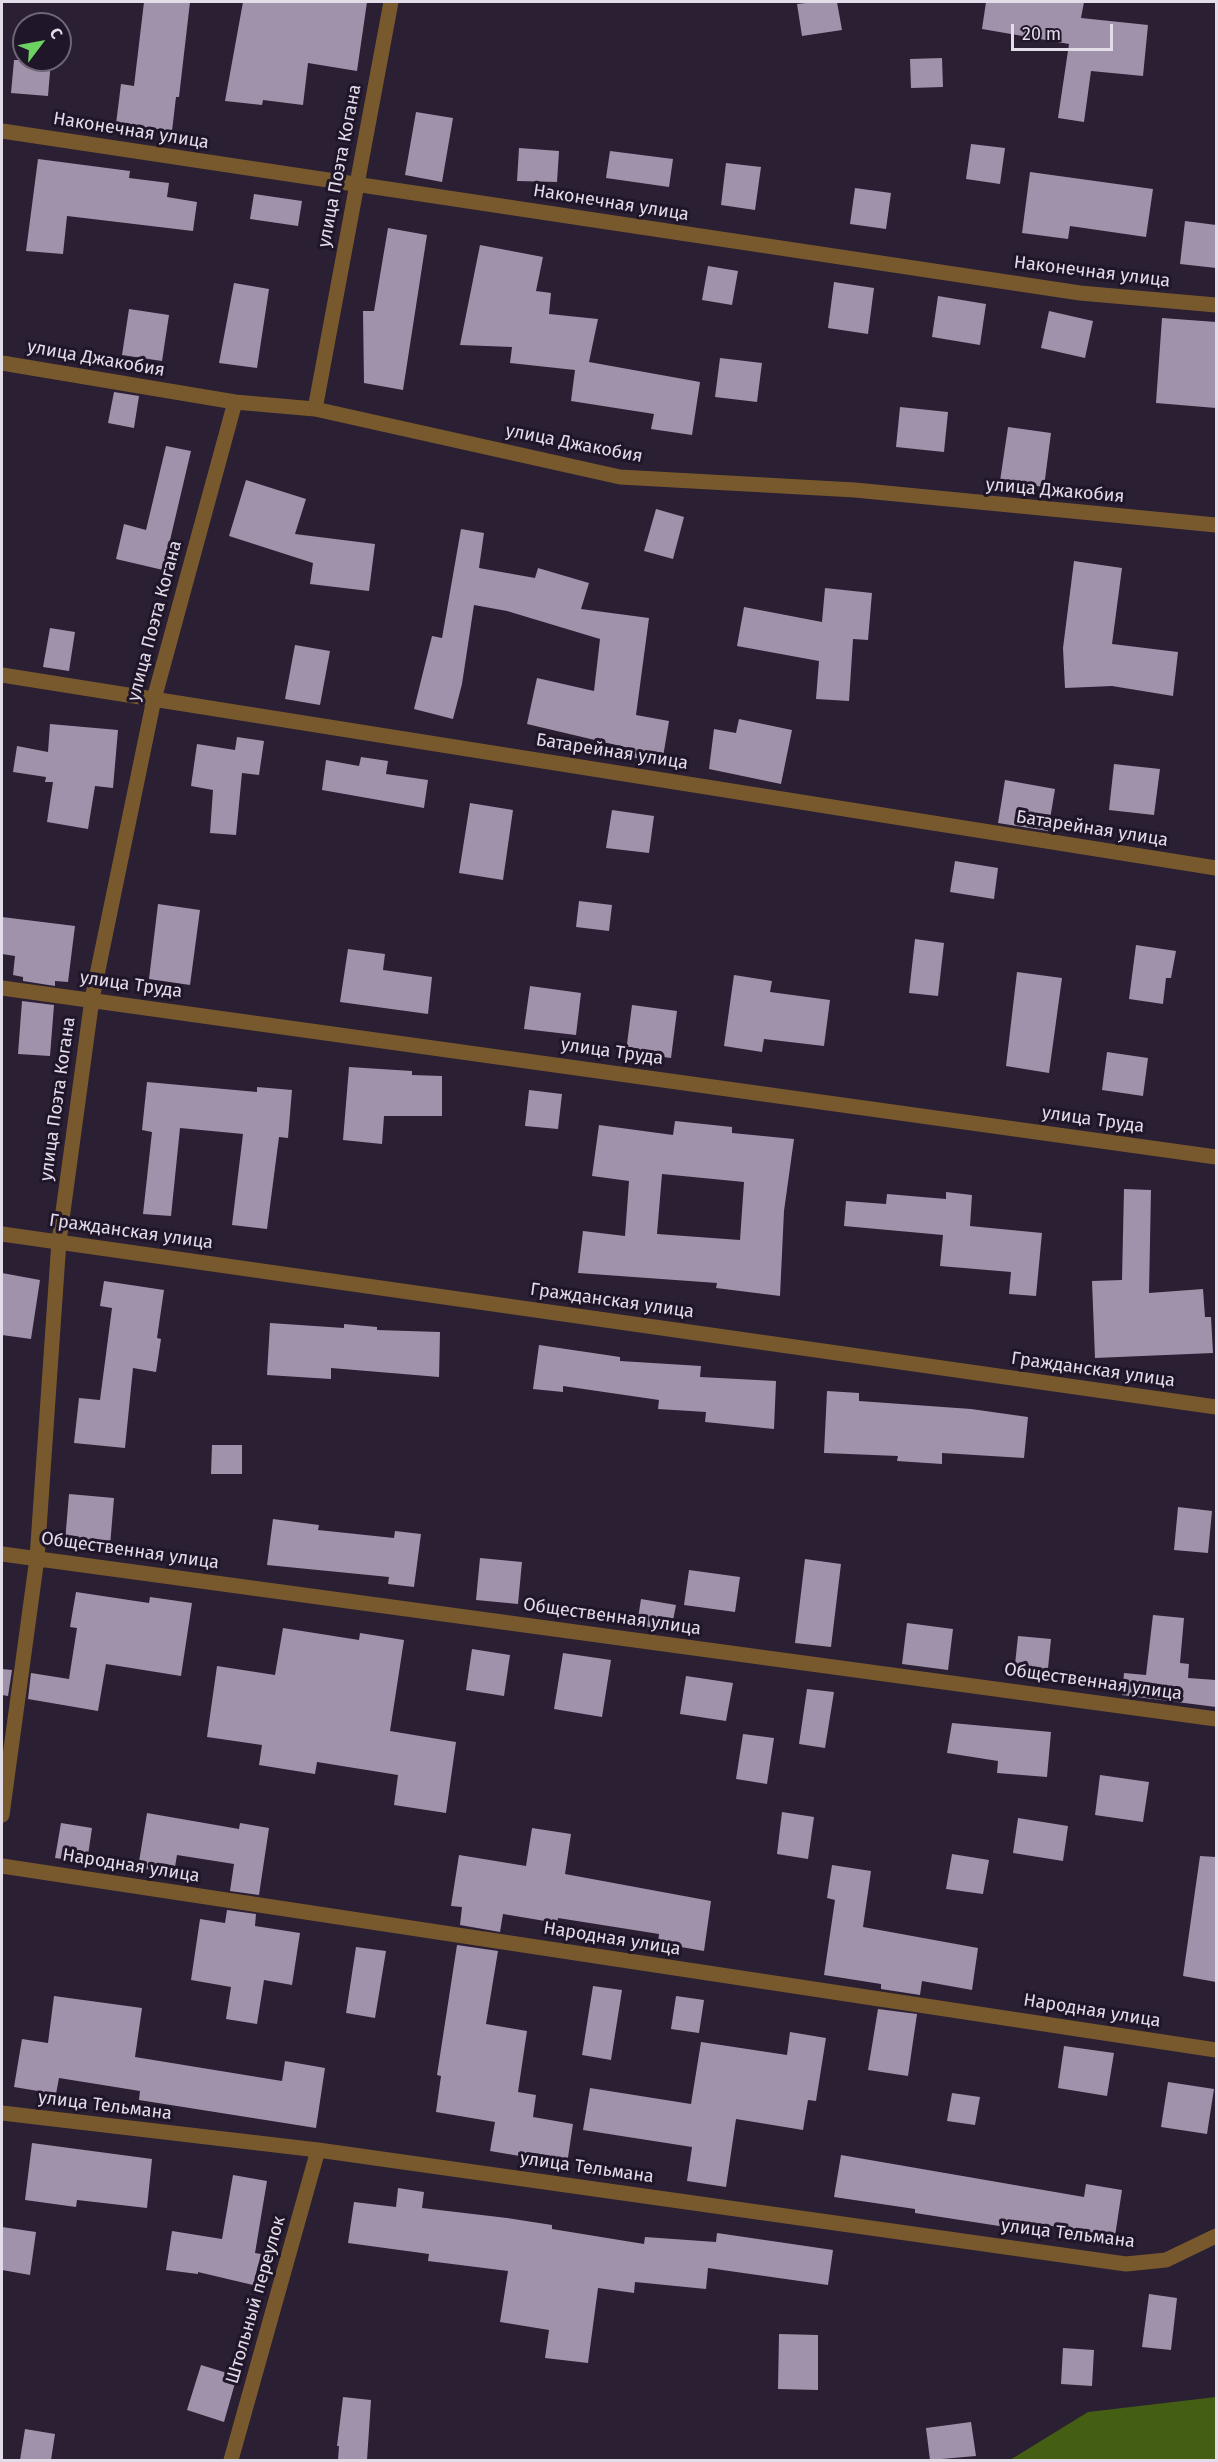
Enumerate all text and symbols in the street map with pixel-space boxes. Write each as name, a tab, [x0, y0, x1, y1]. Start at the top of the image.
north arrow	[12, 12, 72, 72]
scale bar	[1014, 12, 1116, 50]
text: 20 m	[1022, 23, 1061, 45]
text: С	[45, 24, 66, 42]
street label: улица Поэта Когана	[314, 83, 366, 249]
street label: Наконечная улица	[52, 108, 210, 154]
street label: Наконечная улица	[532, 180, 690, 226]
street label: Наконечная улица	[1013, 252, 1171, 292]
street label: улица Джакобия	[26, 336, 166, 382]
street label: улица Джакобия	[504, 420, 644, 468]
street label: улица Джакобия	[985, 474, 1125, 508]
street label: улица Поэта Когана	[123, 538, 187, 704]
street label: Батарейная улица	[534, 729, 690, 775]
street label: Батарейная улица	[1014, 806, 1170, 852]
street label: улица Труда	[78, 967, 184, 1003]
street label: улица Поэта Когана	[36, 1016, 80, 1182]
street label: улица Труда	[559, 1034, 665, 1070]
street label: улица Труда	[1040, 1102, 1146, 1138]
street label: Гражданская улица	[48, 1210, 214, 1254]
street label: Гражданская улица	[529, 1279, 695, 1323]
street label: Гражданская улица	[1010, 1348, 1176, 1392]
street label: Общественная улица	[40, 1528, 220, 1574]
street label: Общественная улица	[522, 1594, 702, 1640]
street label: Общественная улица	[1003, 1659, 1183, 1705]
street label: Народная улица	[61, 1845, 201, 1887]
street label: Народная улица	[542, 1918, 682, 1960]
street label: Народная улица	[1022, 1990, 1162, 2032]
street label: улица Тельмана	[37, 2087, 173, 2125]
street label: улица Тельмана	[519, 2148, 655, 2188]
street label: Штольный переулок	[222, 2214, 290, 2386]
street label: улица Тельмана	[1000, 2215, 1136, 2253]

